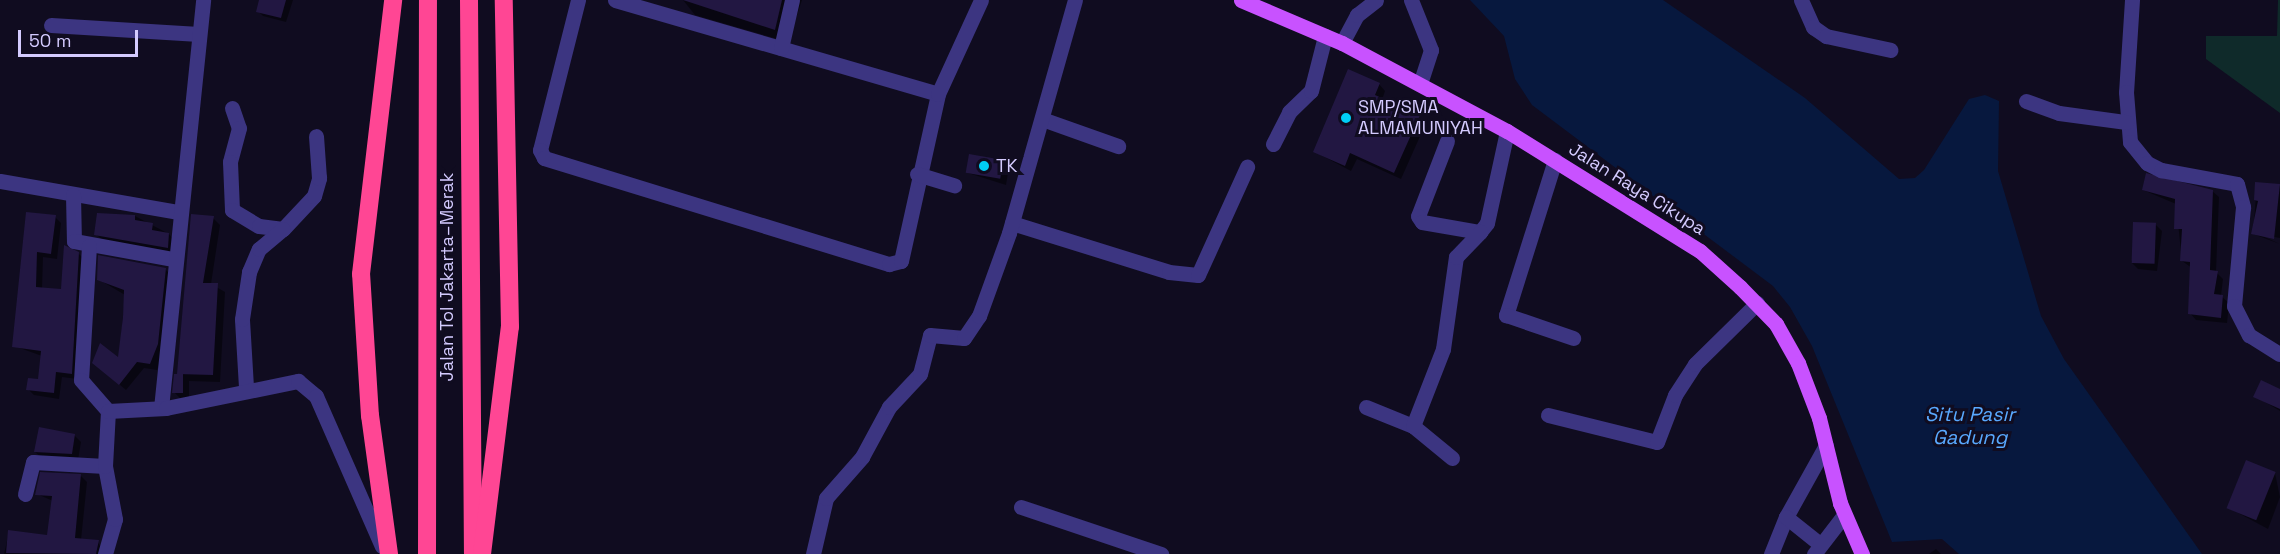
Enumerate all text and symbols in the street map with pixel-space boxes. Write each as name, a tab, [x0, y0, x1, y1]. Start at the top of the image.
scale bar	[21, 18, 141, 56]
text: 50 m	[29, 29, 71, 52]
place label: SMP/SMA ALMAMUNIYAH	[1358, 97, 1483, 140]
marker: SMP/SMA ALMAMUNIYAH	[1339, 111, 1353, 125]
street label: Jalan Raya Cikupa	[1565, 138, 1709, 240]
place label: TK	[996, 155, 1018, 177]
marker: TK	[977, 159, 991, 173]
street label: Jalan Tol Jakarta–Merak	[436, 172, 458, 382]
water label: Situ Pasir Gadung	[1925, 403, 2015, 450]

